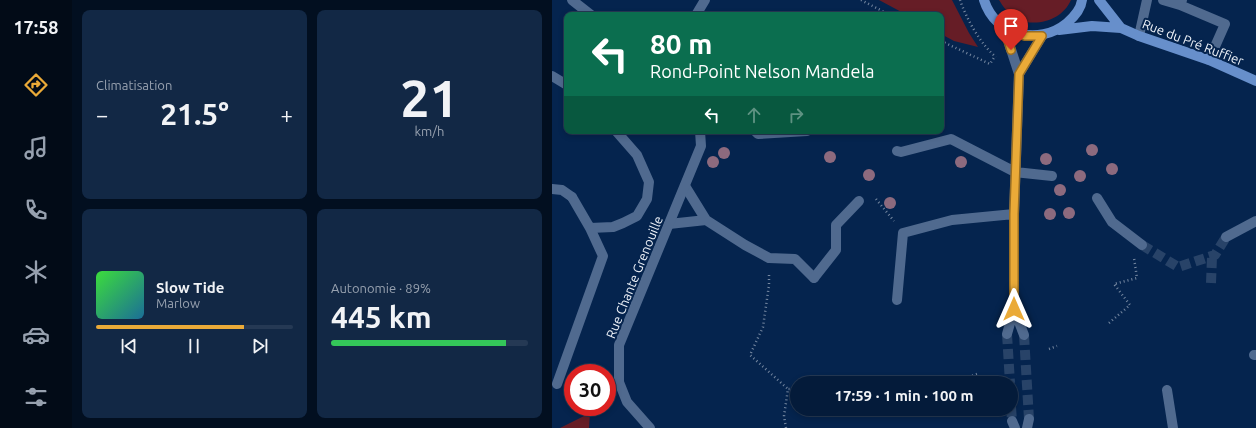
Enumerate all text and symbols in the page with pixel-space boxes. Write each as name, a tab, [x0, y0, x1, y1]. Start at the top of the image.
pin	[994, 9, 1028, 50]
icon: arrive	[1000, 15, 1022, 37]
street label: Rue du Pré Ruffier	[1140, 16, 1246, 68]
text: 17:58	[13, 17, 59, 37]
icon: left	[584, 28, 636, 80]
text: 80 m	[650, 28, 712, 59]
text: Rond-Point Nelson Mandela	[650, 61, 875, 81]
text: 21	[400, 69, 459, 127]
icon: directions	[22, 71, 50, 99]
text: Climatisation	[96, 78, 172, 92]
text: 21.5°	[160, 97, 229, 131]
text: −	[96, 102, 108, 127]
text: +	[281, 102, 293, 127]
icon: left	[701, 104, 723, 126]
icon: ahead	[743, 104, 765, 126]
icon: right	[785, 104, 807, 126]
text: km/h	[414, 124, 445, 138]
icon: music	[22, 134, 50, 162]
icon: phone	[22, 196, 50, 224]
street label: Rue Chante Grenouille	[603, 214, 665, 340]
icon: climate	[22, 258, 50, 286]
text: Slow Tide	[156, 279, 224, 296]
text: Autonomie · 89%	[331, 281, 431, 295]
position arrow	[993, 288, 1035, 330]
text: Marlow	[156, 296, 200, 310]
text: 445 km	[331, 300, 432, 334]
icon: car	[22, 321, 50, 349]
icon: previous	[118, 335, 140, 357]
icon: pause	[183, 335, 205, 357]
icon: next	[249, 335, 271, 357]
speed limit sign: 30	[564, 364, 616, 416]
icon: filters	[22, 383, 50, 411]
text: 17:59 · 1 min · 100 m	[835, 387, 973, 404]

